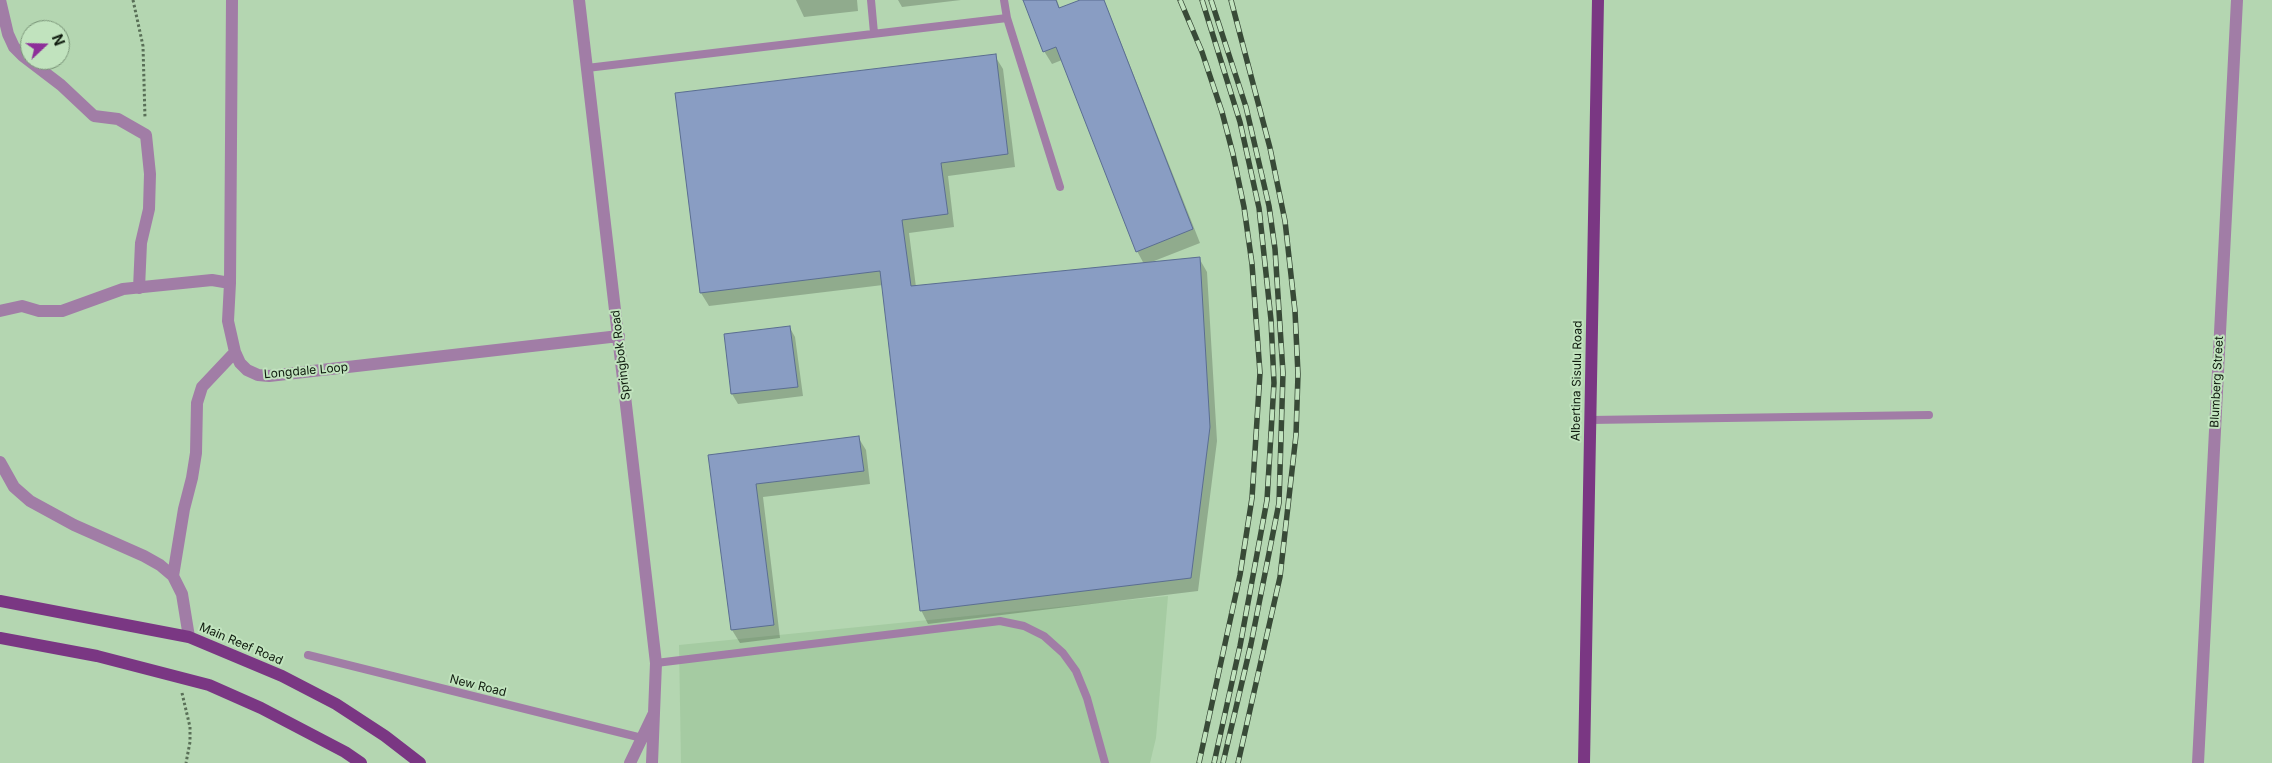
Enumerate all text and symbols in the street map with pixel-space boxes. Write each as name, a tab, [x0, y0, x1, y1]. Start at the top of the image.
north arrow	[20, 20, 70, 70]
text: N	[49, 32, 68, 48]
street label: Springbok Road	[608, 309, 634, 401]
street label: Albertina Sisulu Road	[1569, 321, 1585, 441]
street label: Blumberg Street	[2207, 336, 2227, 428]
street label: Longdale Loop	[263, 360, 349, 382]
street label: Main Reef Road	[197, 620, 285, 668]
street label: New Road	[448, 672, 508, 700]

